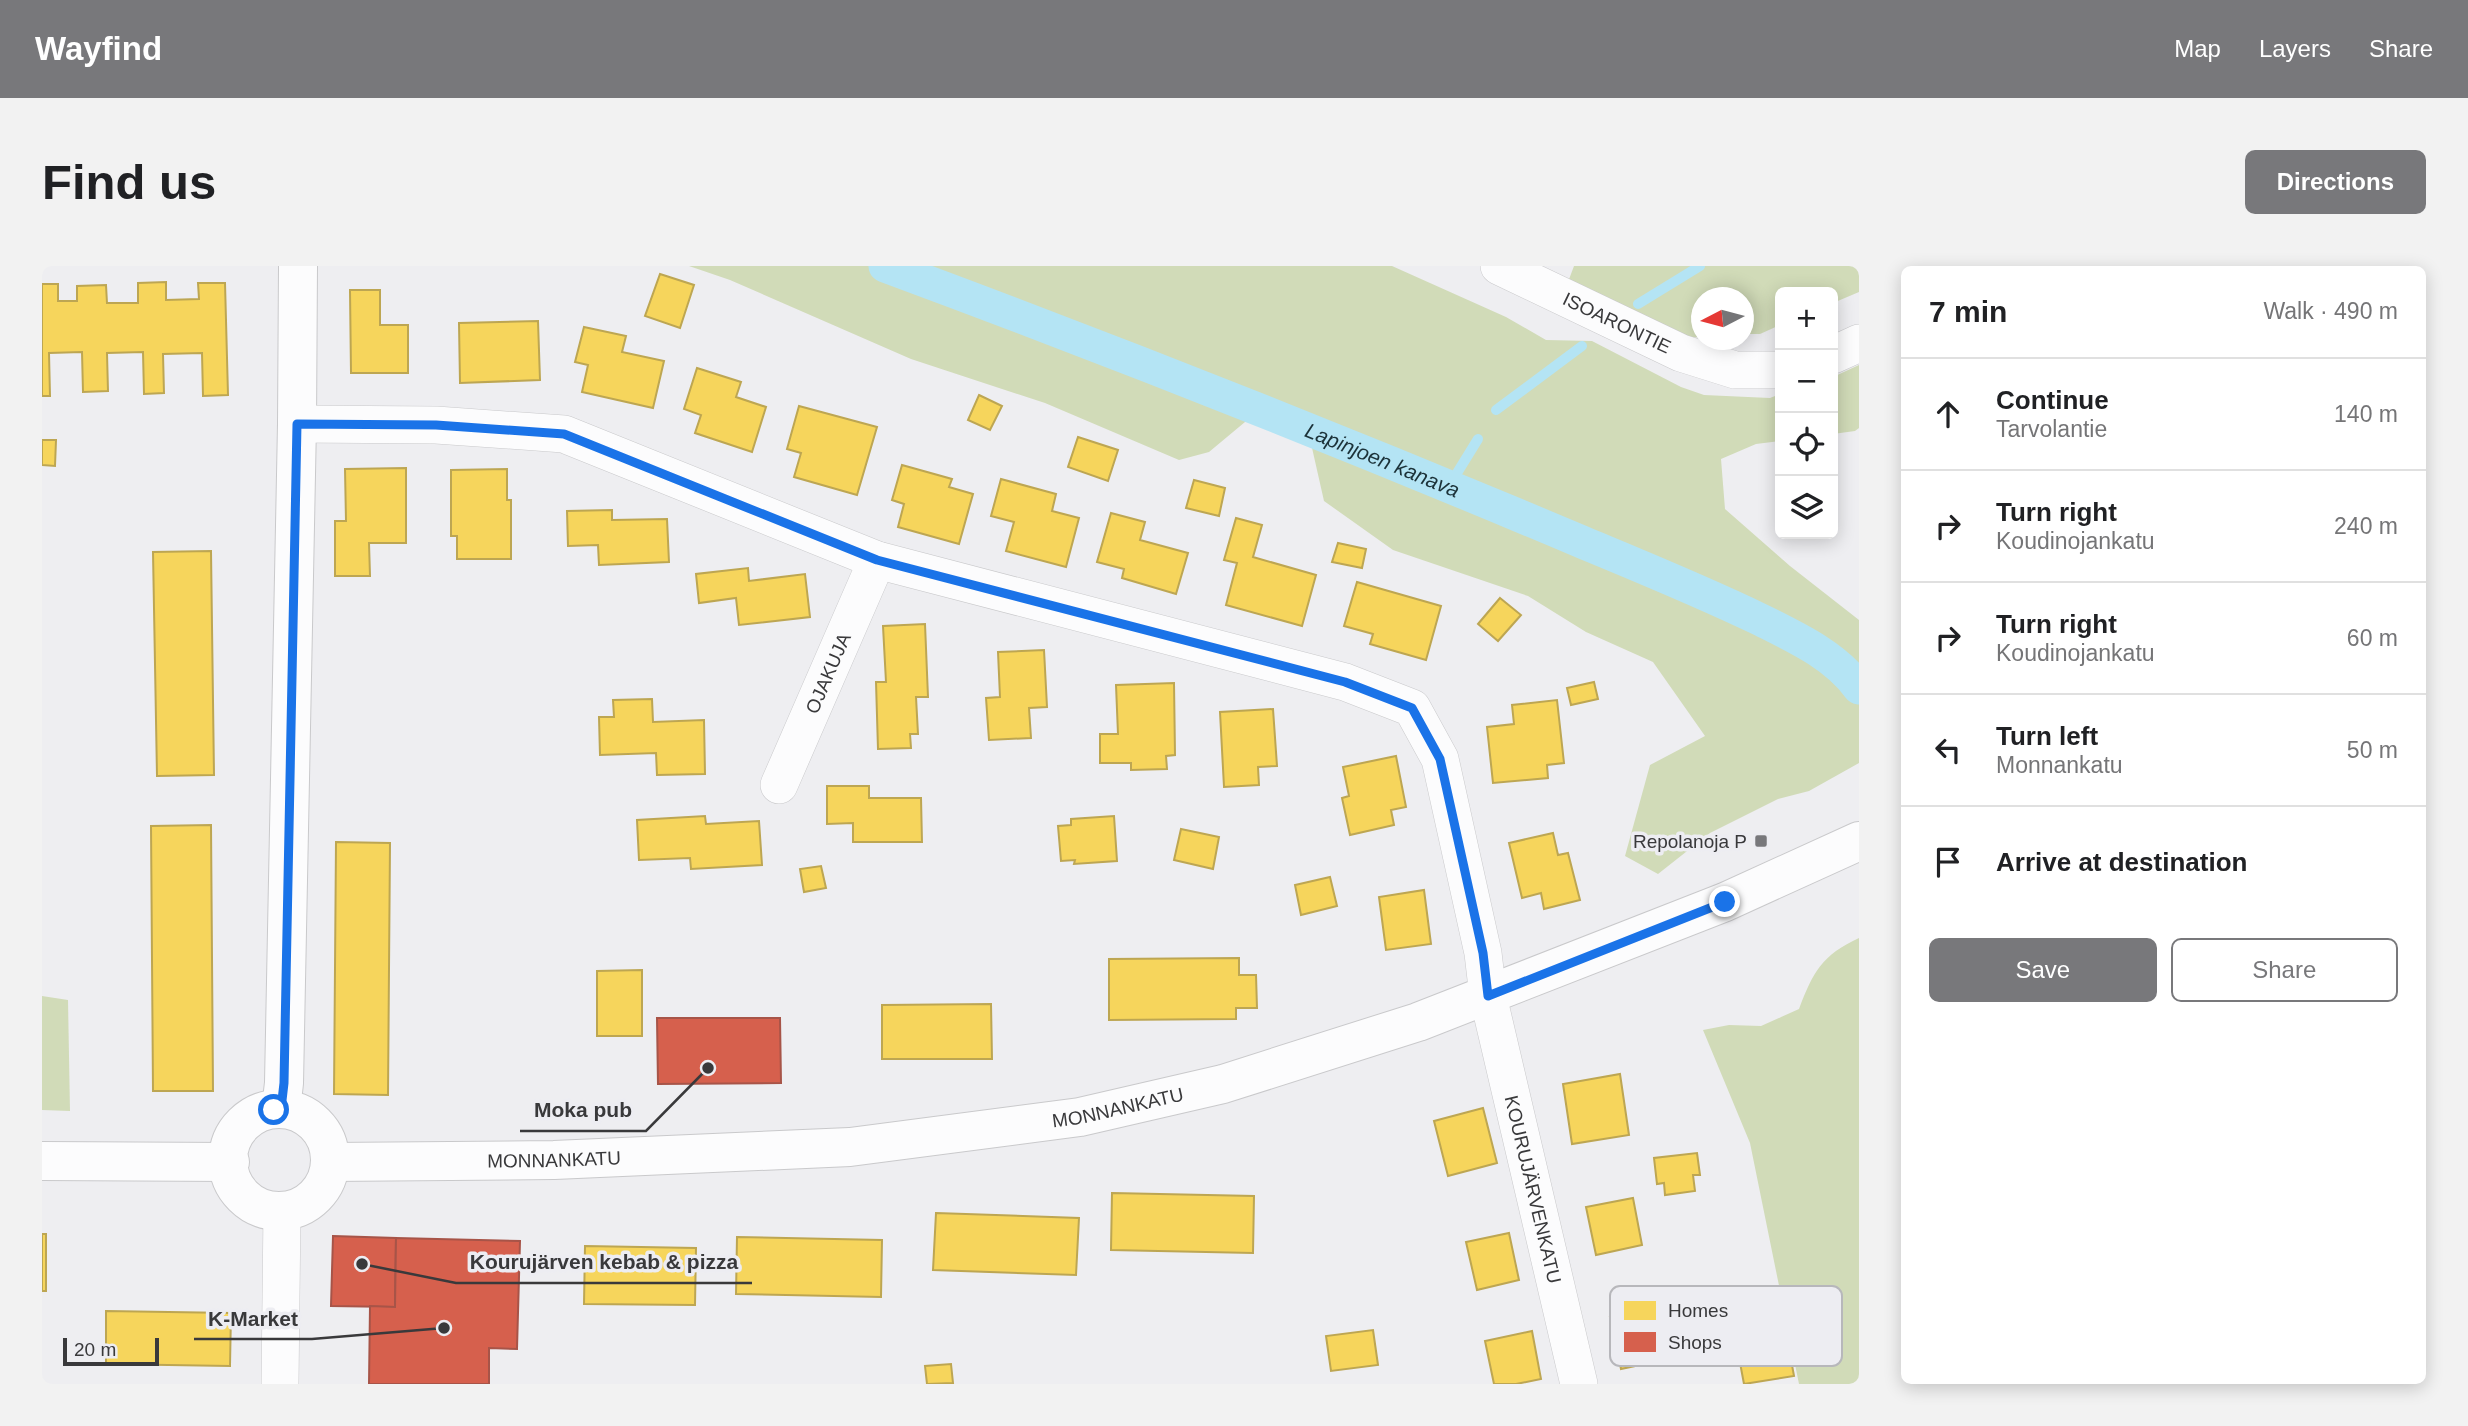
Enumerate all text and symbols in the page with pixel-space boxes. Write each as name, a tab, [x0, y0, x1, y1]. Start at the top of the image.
text: Wayfind	[35, 30, 162, 67]
text: Map	[2174, 35, 2221, 62]
text: Layers	[2259, 35, 2331, 62]
text: Share	[2369, 35, 2433, 62]
button: Directions	[2245, 150, 2426, 214]
text: Find us	[42, 155, 216, 209]
north arrow	[1691, 287, 1754, 350]
map controls	[1775, 287, 1838, 539]
button: +	[1775, 287, 1838, 350]
street label: ISOARONTIE	[1560, 288, 1675, 357]
text: 7 min	[1929, 295, 2007, 328]
text: Walk · 490 m	[2263, 298, 2398, 324]
button: −	[1775, 350, 1838, 413]
text: Continue	[1996, 385, 2109, 415]
icon: ahead	[1929, 395, 1967, 433]
text: 140 m	[2334, 401, 2398, 427]
button: locate	[1775, 413, 1838, 476]
text: Tarvolantie	[1996, 416, 2107, 442]
water label: Lapinjoen kanava	[1302, 418, 1463, 501]
button: layers	[1775, 476, 1838, 539]
text: Turn right	[1996, 497, 2117, 527]
icon: right	[1929, 507, 1967, 545]
text: 240 m	[2334, 513, 2398, 539]
text: Koudinojankatu	[1996, 528, 2155, 554]
text: Turn right	[1996, 609, 2117, 639]
icon: right	[1929, 619, 1967, 657]
text: 60 m	[2347, 625, 2398, 651]
street label: OJAKUJA	[801, 629, 855, 717]
text: Koudinojankatu	[1996, 640, 2155, 666]
text: Turn left	[1996, 721, 2098, 751]
icon: left	[1929, 731, 1967, 769]
text: 50 m	[2347, 737, 2398, 763]
text: Monnankatu	[1996, 752, 2123, 778]
place label: Repolanoja P	[1633, 831, 1747, 852]
marker: Repolanoja P	[1753, 833, 1769, 849]
icon: arrive	[1929, 843, 1967, 881]
text: Arrive at destination	[1996, 847, 2247, 877]
route end	[1709, 886, 1740, 917]
button: Save	[1929, 938, 2157, 1002]
button: Share	[2171, 938, 2398, 1002]
street label: MONNANKATU	[1051, 1083, 1185, 1131]
callout: Moka pub	[520, 1089, 646, 1131]
street label: KOURUJÄRVENKATU	[1501, 1093, 1566, 1286]
route start	[258, 1094, 289, 1125]
text: Moka pub	[534, 1098, 632, 1121]
street label: MONNANKATU	[487, 1147, 621, 1171]
callout: Kourujärven kebab & pizza	[456, 1241, 752, 1283]
text: Kourujärven kebab & pizza	[470, 1250, 739, 1273]
legend	[1610, 1286, 1842, 1366]
callout: K-Market	[194, 1297, 312, 1339]
text: Homes	[1668, 1300, 1728, 1321]
text: K-Market	[208, 1307, 298, 1330]
text: Shops	[1668, 1332, 1722, 1353]
scale bar	[63, 1335, 159, 1367]
text: 20 m	[74, 1339, 116, 1360]

